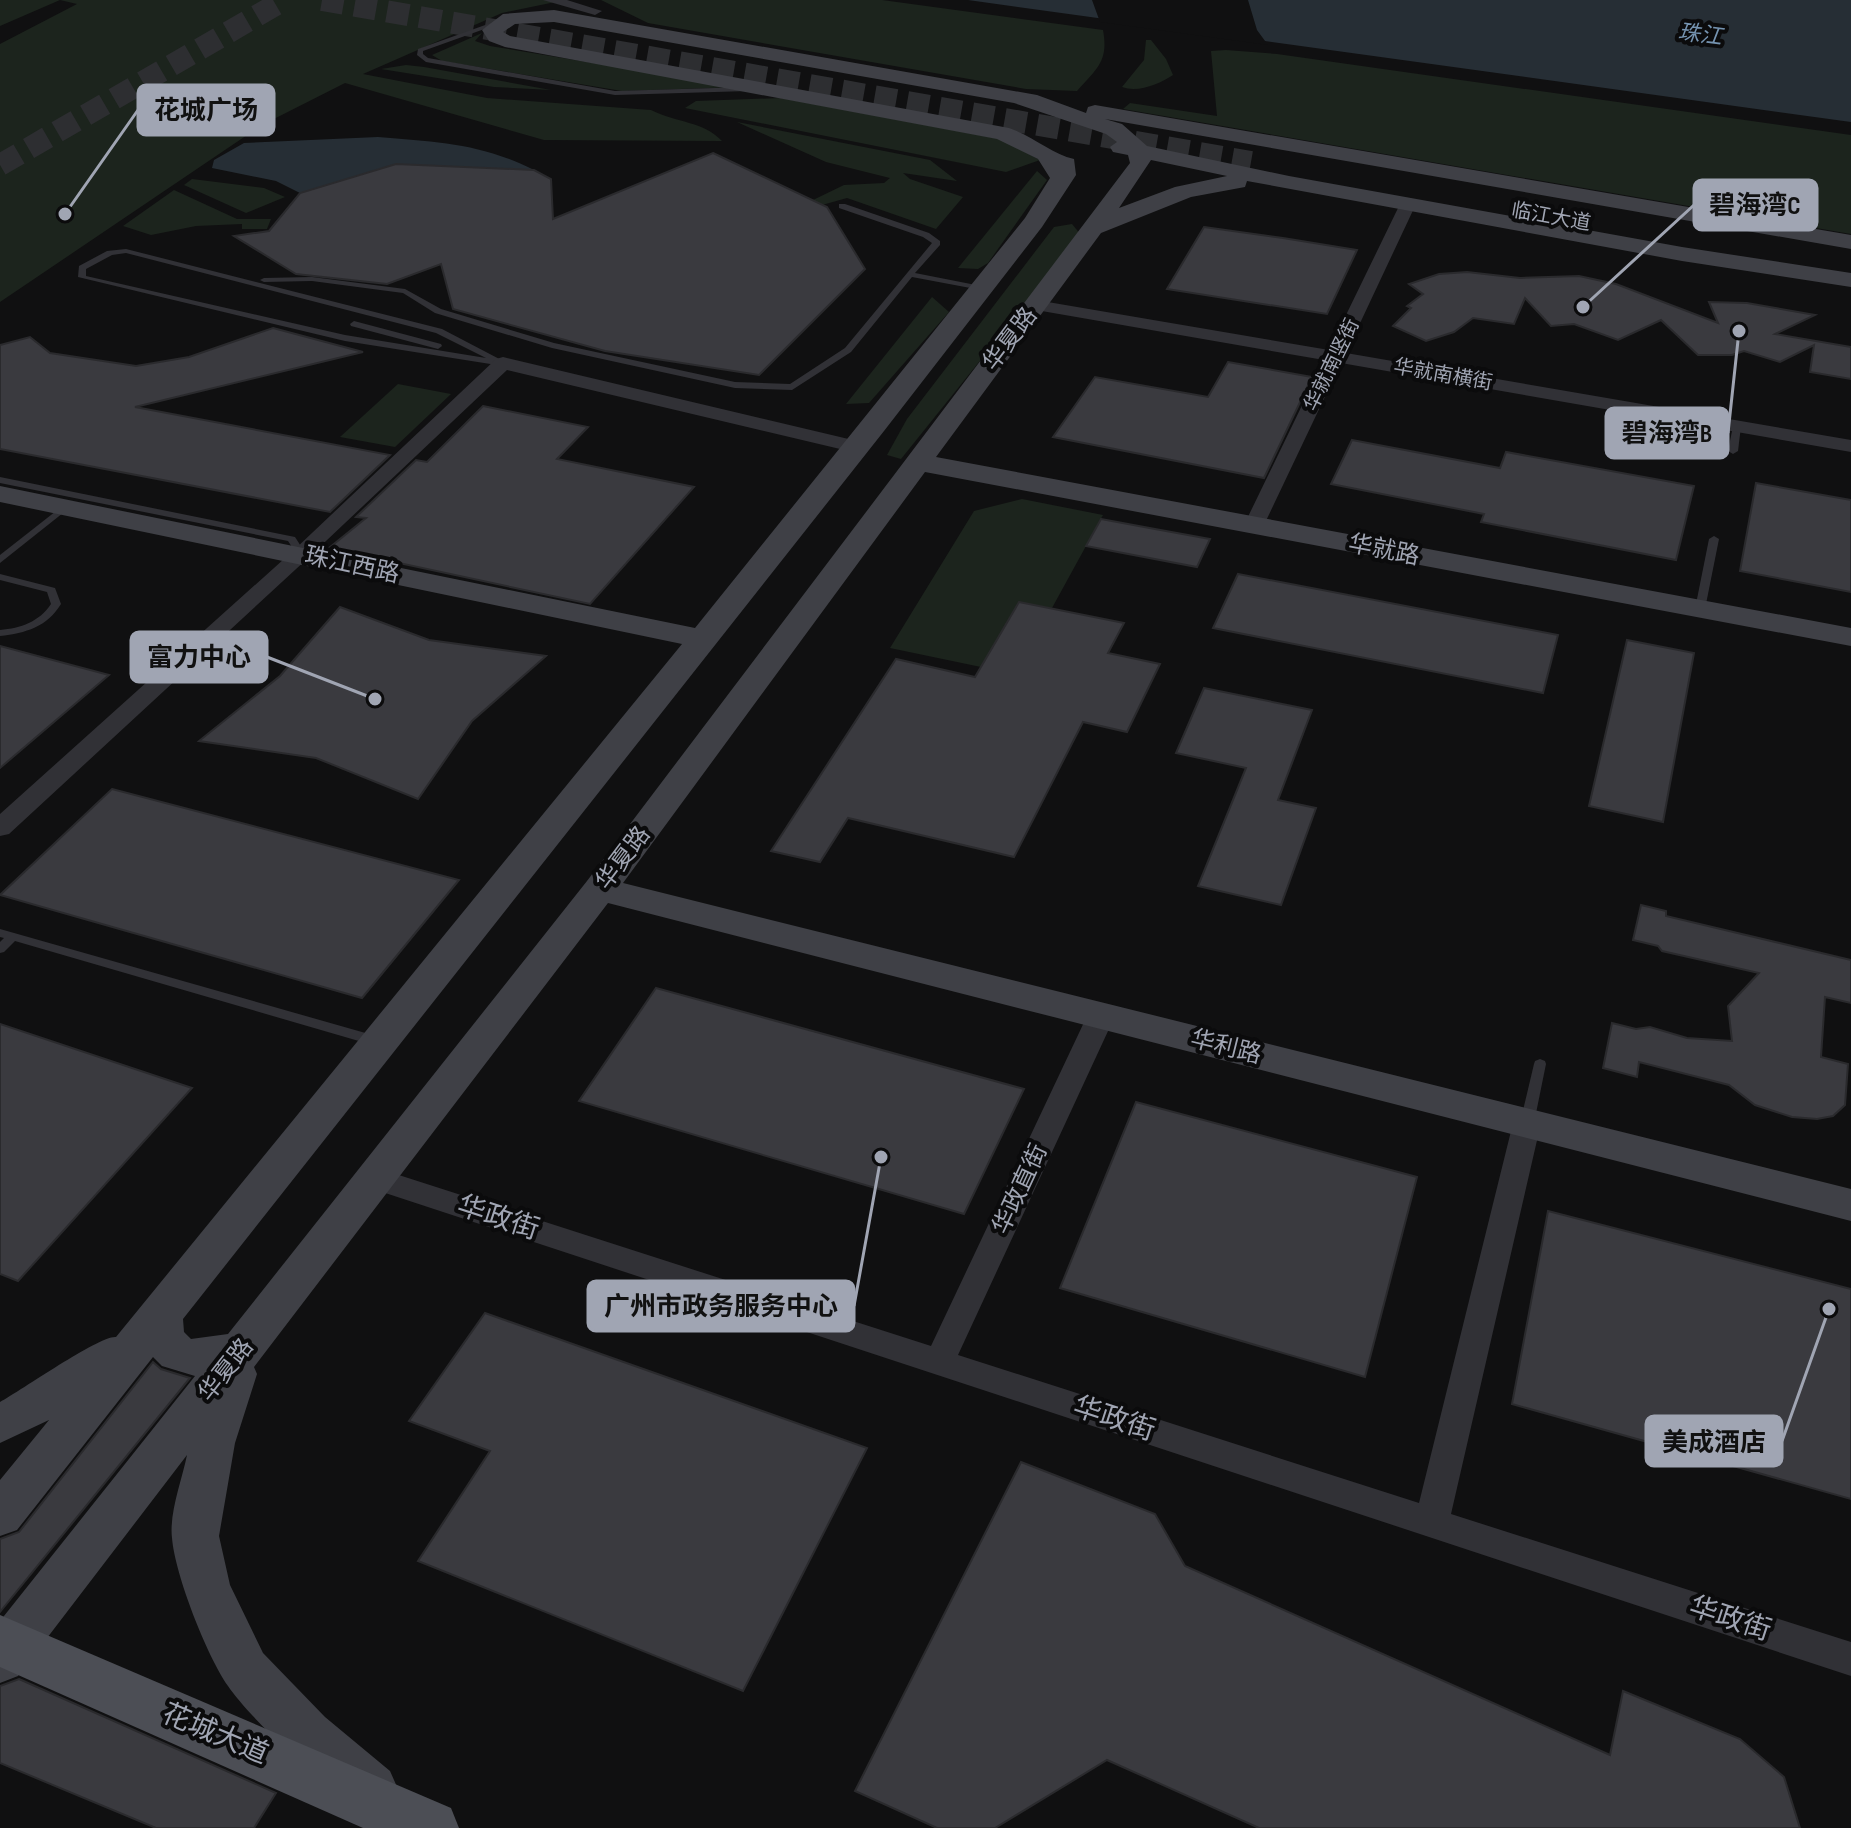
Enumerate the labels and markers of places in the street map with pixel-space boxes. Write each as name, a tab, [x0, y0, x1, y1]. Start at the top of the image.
callout: 花城广场	[138, 85, 274, 135]
callout: 碧海湾C	[1694, 180, 1817, 230]
callout: 碧海湾B	[1606, 408, 1728, 458]
callout: 富力中心	[131, 632, 267, 682]
callout: 广州市政务服务中心	[588, 1281, 854, 1331]
callout: 美成酒店	[1646, 1416, 1782, 1466]

